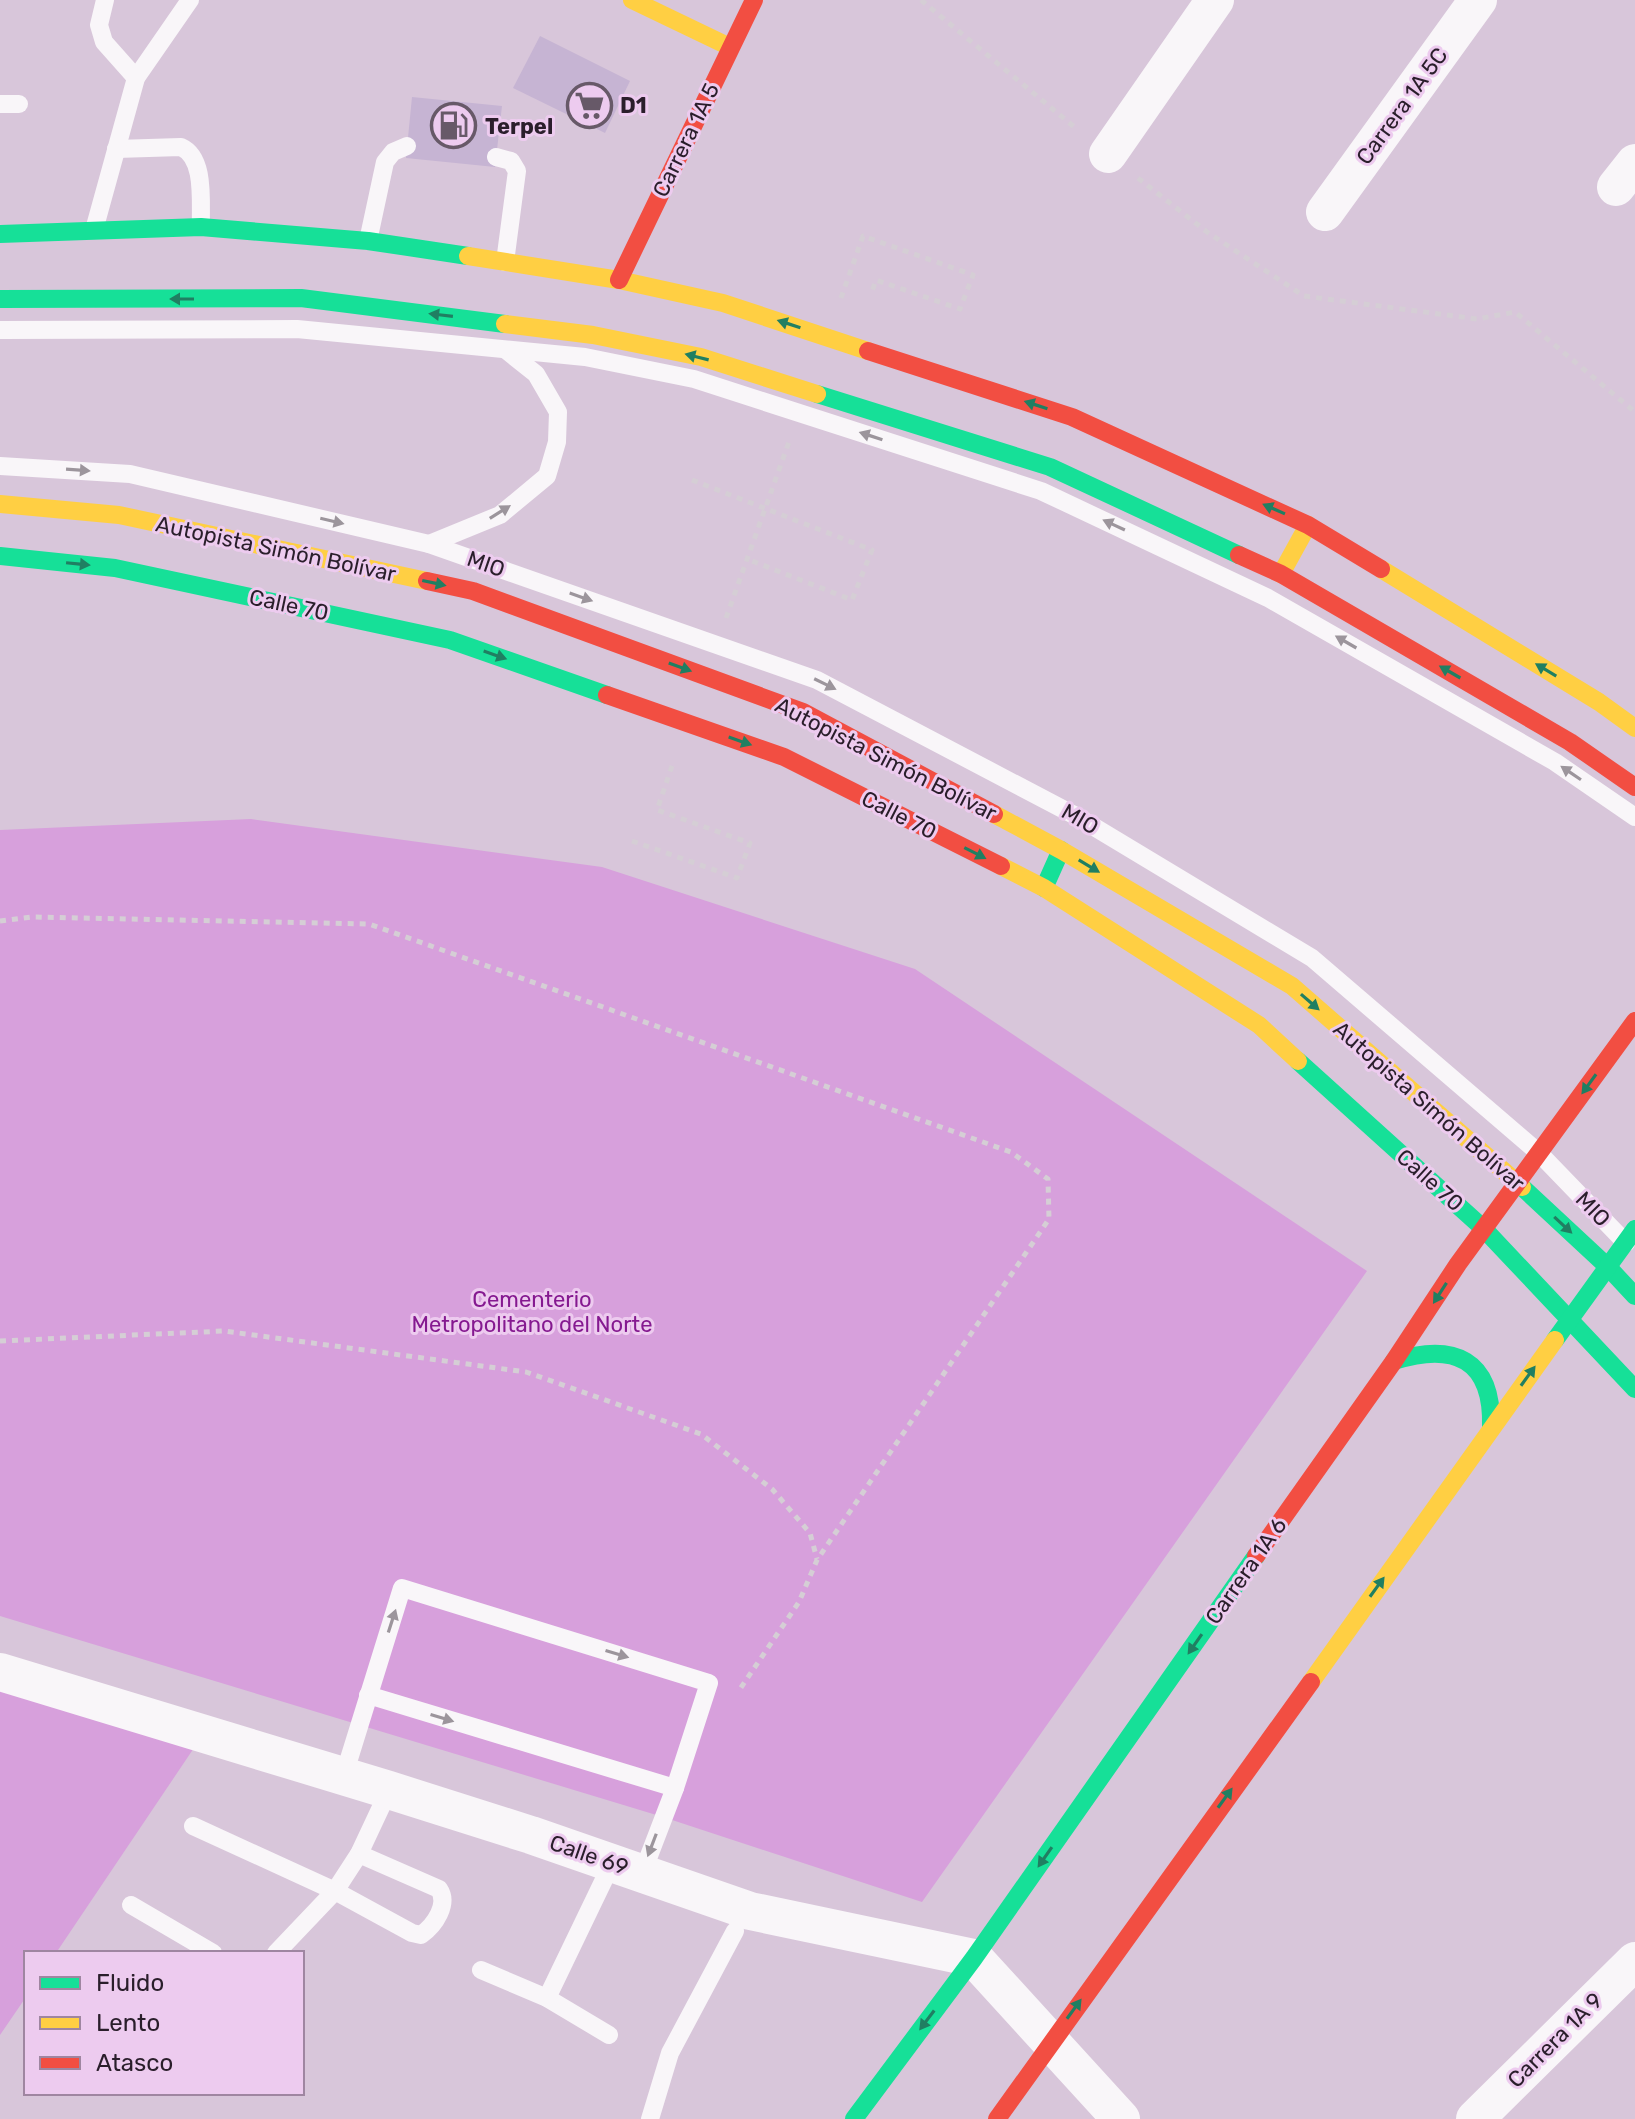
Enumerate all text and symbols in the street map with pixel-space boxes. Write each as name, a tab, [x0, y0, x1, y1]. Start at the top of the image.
street label: Carrera 1A 5C	[1351, 42, 1453, 170]
street label: Carrera 1A 5	[647, 79, 725, 201]
supermarket icon: D1	[565, 81, 613, 129]
place label: D1	[620, 92, 647, 119]
fuel station icon: Terpel	[430, 102, 478, 150]
place label: Terpel	[485, 113, 553, 140]
one-way arrow	[169, 292, 194, 305]
one-way arrow	[428, 309, 453, 322]
one-way arrow	[777, 318, 801, 330]
one-way arrow	[684, 350, 709, 362]
one-way arrow	[1024, 399, 1048, 411]
one-way arrow	[858, 429, 882, 441]
one-way arrow	[66, 464, 91, 477]
one-way arrow	[1263, 502, 1286, 516]
one-way arrow	[490, 505, 511, 520]
street label: Autopista Simón Bolívar	[153, 510, 399, 588]
one-way arrow	[320, 515, 345, 528]
one-way arrow	[1102, 518, 1126, 532]
street label: MIO	[463, 545, 509, 583]
one-way arrow	[66, 558, 91, 571]
one-way arrow	[422, 577, 447, 590]
street label: Calle 70	[247, 583, 331, 627]
one-way arrow	[569, 591, 593, 603]
one-way arrow	[1335, 635, 1357, 649]
one-way arrow	[483, 650, 507, 662]
one-way arrow	[668, 661, 692, 674]
one-way arrow	[1535, 663, 1557, 677]
one-way arrow	[1439, 665, 1461, 679]
one-way arrow	[814, 678, 837, 691]
street label: Autopista Simón Bolívar	[771, 691, 1002, 827]
one-way arrow	[729, 736, 753, 748]
one-way arrow	[1560, 766, 1581, 781]
street label: Calle 70	[857, 785, 941, 845]
street label: MIO	[1057, 798, 1103, 840]
one-way arrow	[963, 846, 986, 860]
one-way arrow	[1078, 859, 1100, 873]
one-way arrow	[1300, 993, 1320, 1010]
street label: Autopista Simón Bolívar	[1328, 1015, 1531, 1197]
one-way arrow	[1582, 1074, 1597, 1095]
street label: Calle 70	[1391, 1143, 1469, 1217]
street label: MIO	[1570, 1186, 1616, 1232]
one-way arrow	[1552, 1216, 1572, 1233]
one-way arrow	[1433, 1282, 1447, 1304]
park label: Cementerio Metropolitano del Norte	[412, 1286, 652, 1338]
one-way arrow	[1520, 1365, 1536, 1386]
street label: Carrera 1A 6	[1200, 1513, 1292, 1629]
one-way arrow	[1368, 1576, 1384, 1597]
one-way arrow	[386, 1609, 398, 1633]
one-way arrow	[1188, 1634, 1203, 1655]
one-way arrow	[605, 1648, 629, 1661]
one-way arrow	[431, 1712, 455, 1725]
one-way arrow	[1217, 1787, 1233, 1809]
street label: Calle 69	[546, 1829, 632, 1881]
one-way arrow	[646, 1833, 658, 1857]
one-way arrow	[1038, 1846, 1053, 1867]
legend	[24, 1951, 304, 2095]
text: Fluido	[96, 1969, 164, 1997]
street label: Carrera 1A 9	[1502, 1987, 1608, 2093]
one-way arrow	[1066, 1999, 1081, 2020]
text: Lento	[96, 2009, 160, 2037]
one-way arrow	[920, 2010, 936, 2031]
text: Atasco	[96, 2049, 173, 2077]

